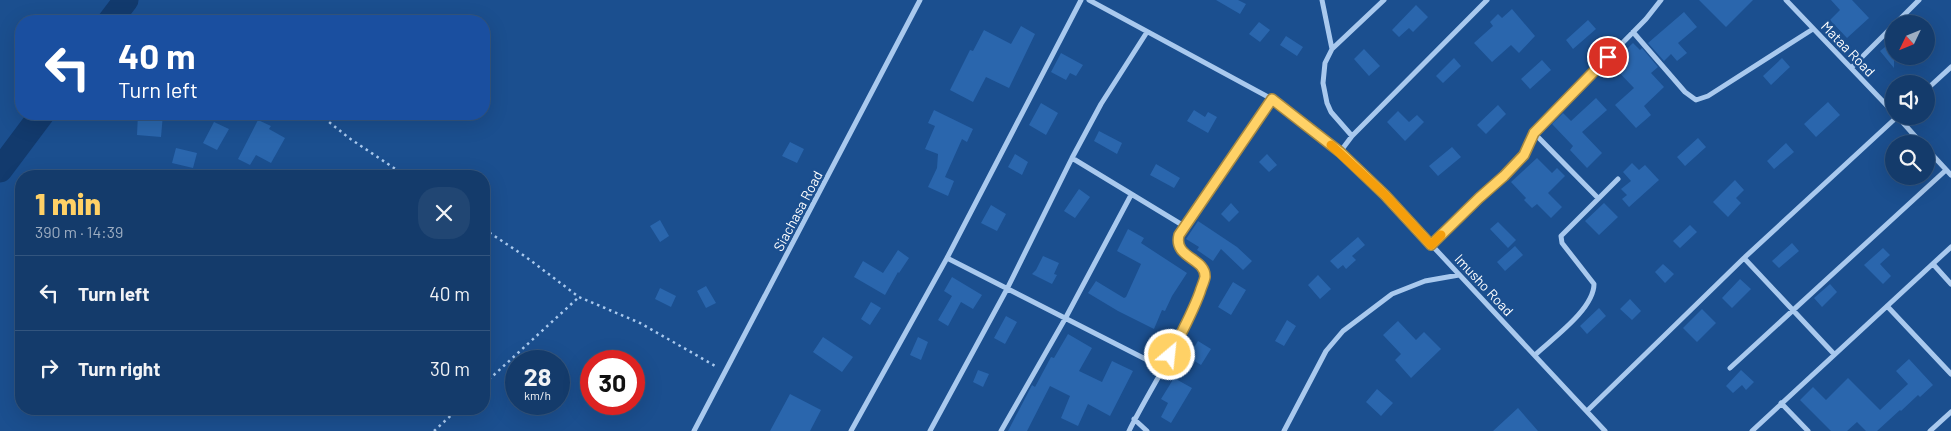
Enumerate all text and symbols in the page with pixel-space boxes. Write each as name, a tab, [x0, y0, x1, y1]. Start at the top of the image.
north arrow	[1885, 15, 1935, 65]
map controls	[1885, 15, 1935, 185]
street label: Mataa Road	[1818, 17, 1879, 80]
text: 40 m	[118, 34, 195, 76]
icon: left	[35, 35, 100, 100]
pin	[1587, 36, 1629, 78]
icon: arrive	[1594, 43, 1622, 71]
button: sound	[1885, 75, 1935, 125]
text: Turn left	[118, 76, 198, 102]
button: search	[1885, 135, 1935, 185]
street label: Siachasa Road	[769, 168, 826, 254]
text: 1 min	[35, 185, 101, 221]
button: close	[418, 187, 470, 239]
text: 390 m · 14:39	[35, 222, 123, 241]
street label: Imusho Road	[1451, 250, 1517, 319]
icon: left	[35, 279, 63, 307]
text: Turn left	[78, 282, 149, 305]
text: 40 m	[429, 282, 470, 305]
position arrow	[1143, 328, 1195, 380]
speed limit sign: 30	[580, 350, 645, 415]
icon: right	[35, 354, 63, 382]
text: Turn right	[78, 357, 160, 380]
text: 30 m	[430, 357, 470, 380]
text: 28	[524, 361, 551, 391]
text: km/h	[524, 388, 551, 402]

